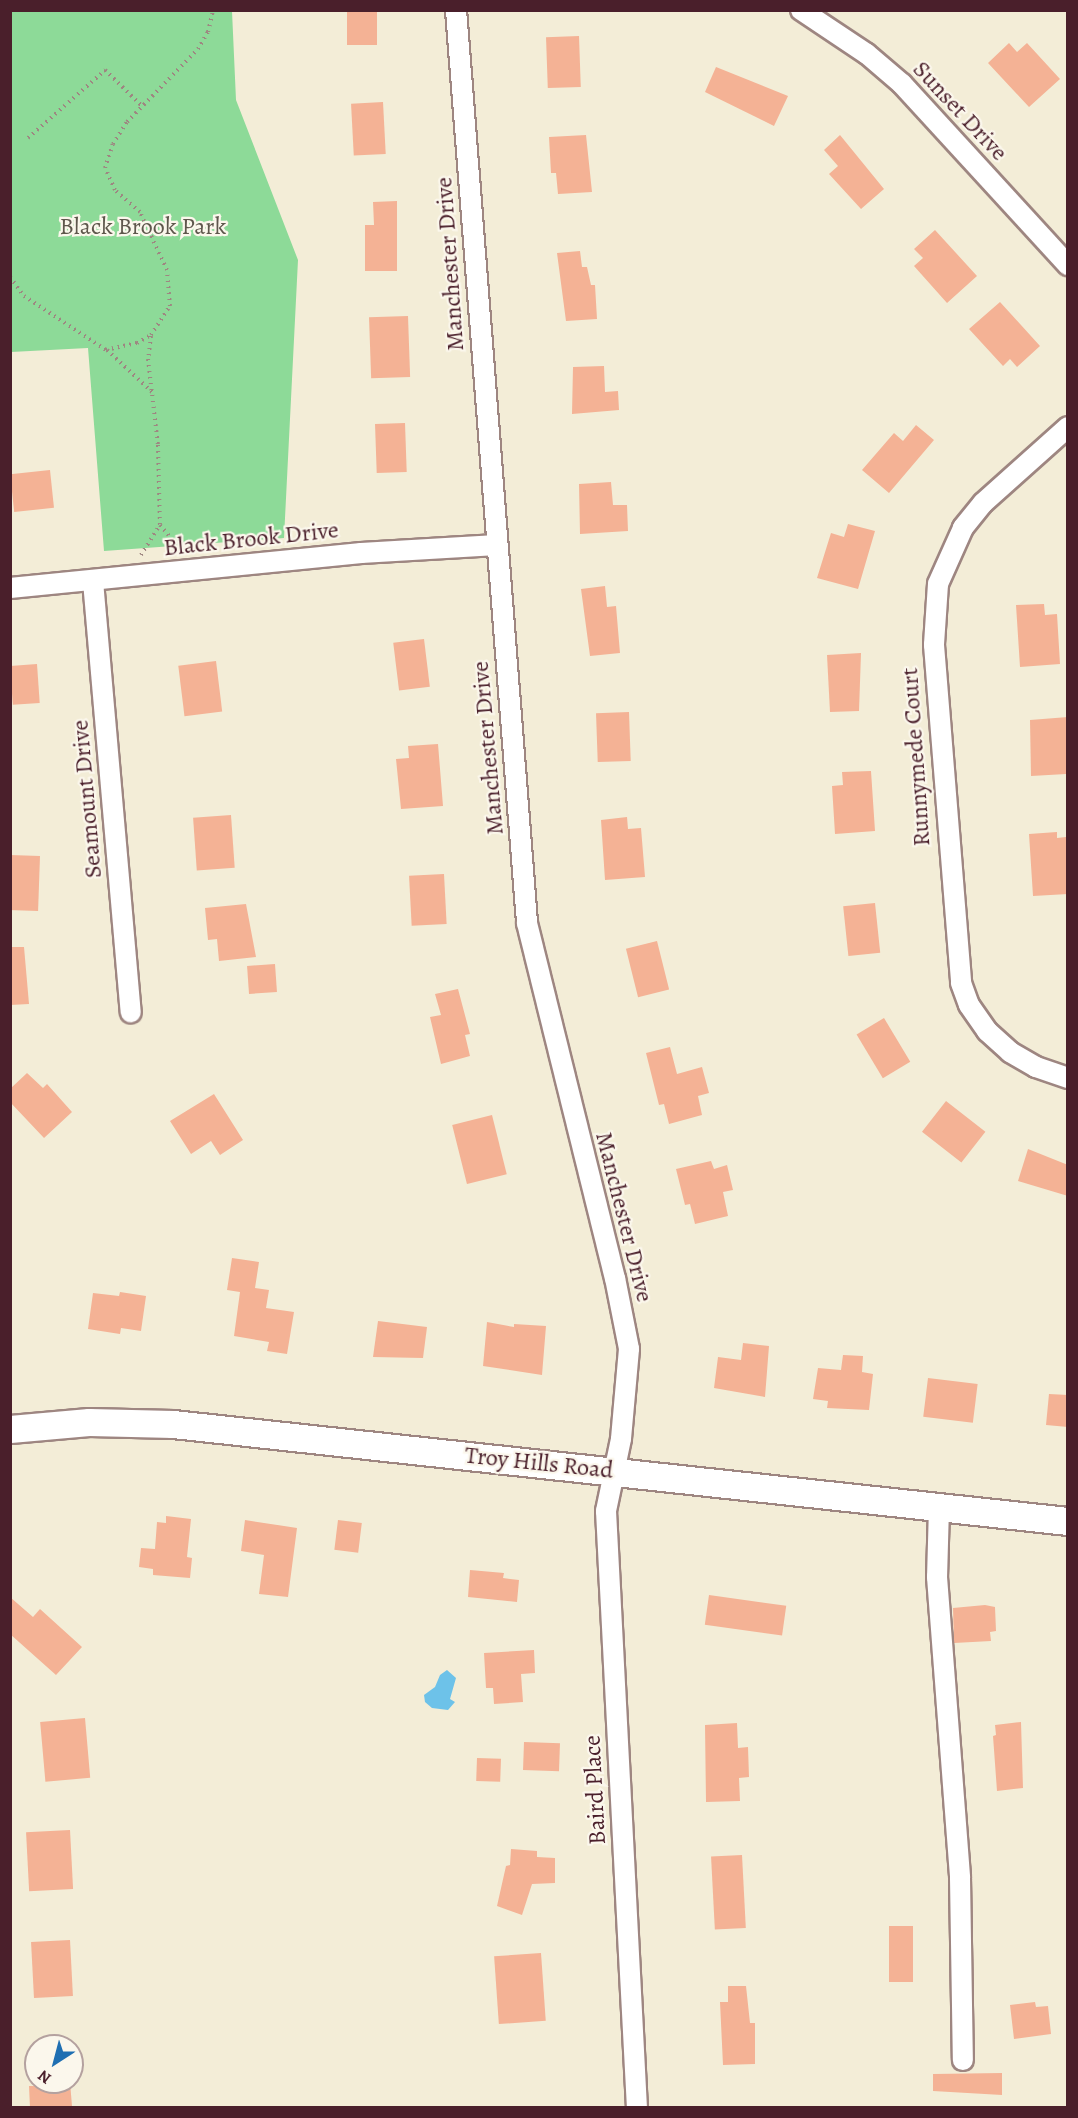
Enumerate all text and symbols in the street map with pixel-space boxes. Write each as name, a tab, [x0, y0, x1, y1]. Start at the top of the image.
street label: Sunset Drive	[907, 55, 1013, 167]
street label: Manchester Drive	[430, 176, 470, 352]
park label: Black Brook Park	[60, 213, 226, 241]
street label: Black Brook Drive	[162, 515, 340, 563]
street label: Manchester Drive	[466, 660, 510, 836]
street label: Runnymede Court	[895, 667, 937, 847]
street label: Seamount Drive	[66, 719, 108, 879]
street label: Manchester Drive	[589, 1129, 659, 1305]
street label: Troy Hills Road	[463, 1441, 615, 1485]
street label: Baird Place	[578, 1734, 612, 1846]
north arrow	[24, 2034, 84, 2094]
text: N	[33, 2065, 56, 2089]

